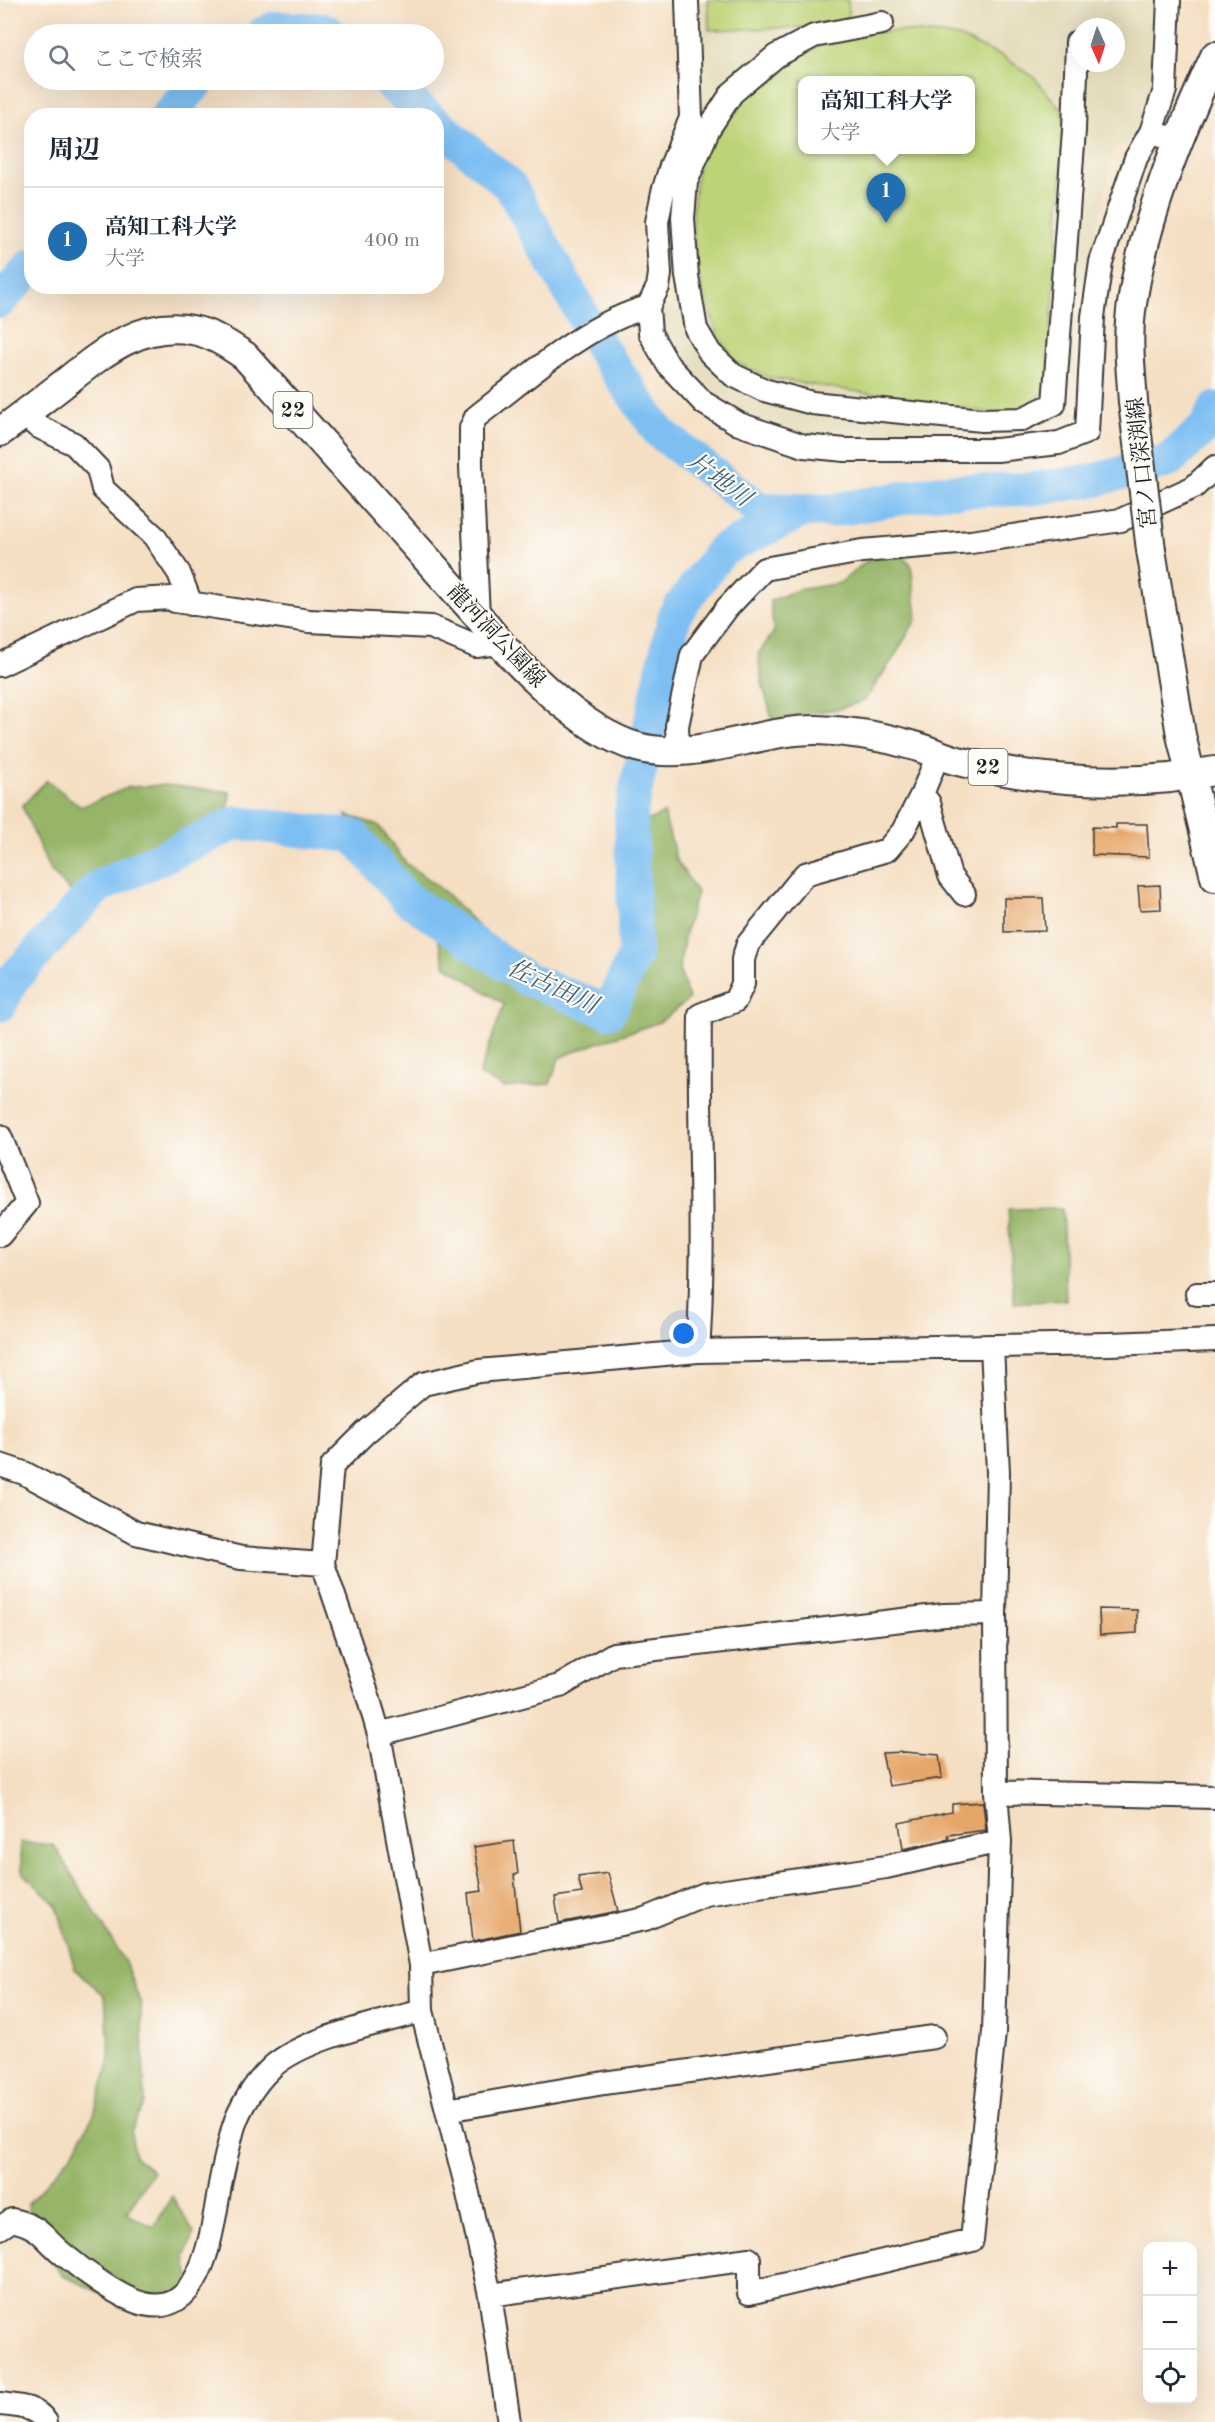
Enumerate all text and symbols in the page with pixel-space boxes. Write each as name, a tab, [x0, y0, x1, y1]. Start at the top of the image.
north arrow	[1071, 18, 1125, 72]
search box	[24, 24, 444, 90]
icon: search	[45, 41, 78, 74]
text: ここで検索	[93, 49, 203, 71]
popup	[798, 76, 975, 154]
text: 高知工科大学	[820, 91, 953, 113]
text: 大学	[820, 124, 860, 144]
text: 周辺	[48, 138, 100, 164]
pin: 1	[866, 174, 906, 223]
text: 高知工科大学	[105, 217, 237, 239]
text: 1	[62, 231, 73, 251]
text: 400 m	[364, 231, 420, 251]
text: 大学	[105, 250, 145, 270]
road number: 22	[274, 392, 312, 428]
street label: 宮ノ口深渕線	[1123, 396, 1161, 530]
water label: 片地川	[683, 447, 759, 514]
street label: 龍河洞公園線	[442, 579, 550, 692]
road number: 22	[968, 749, 1008, 785]
water label: 佐古田川	[504, 954, 605, 1020]
your location	[669, 1319, 698, 1348]
map controls	[1143, 2242, 1197, 2404]
button: +	[1143, 2242, 1197, 2296]
button: −	[1143, 2296, 1197, 2350]
button: locate	[1143, 2350, 1197, 2404]

